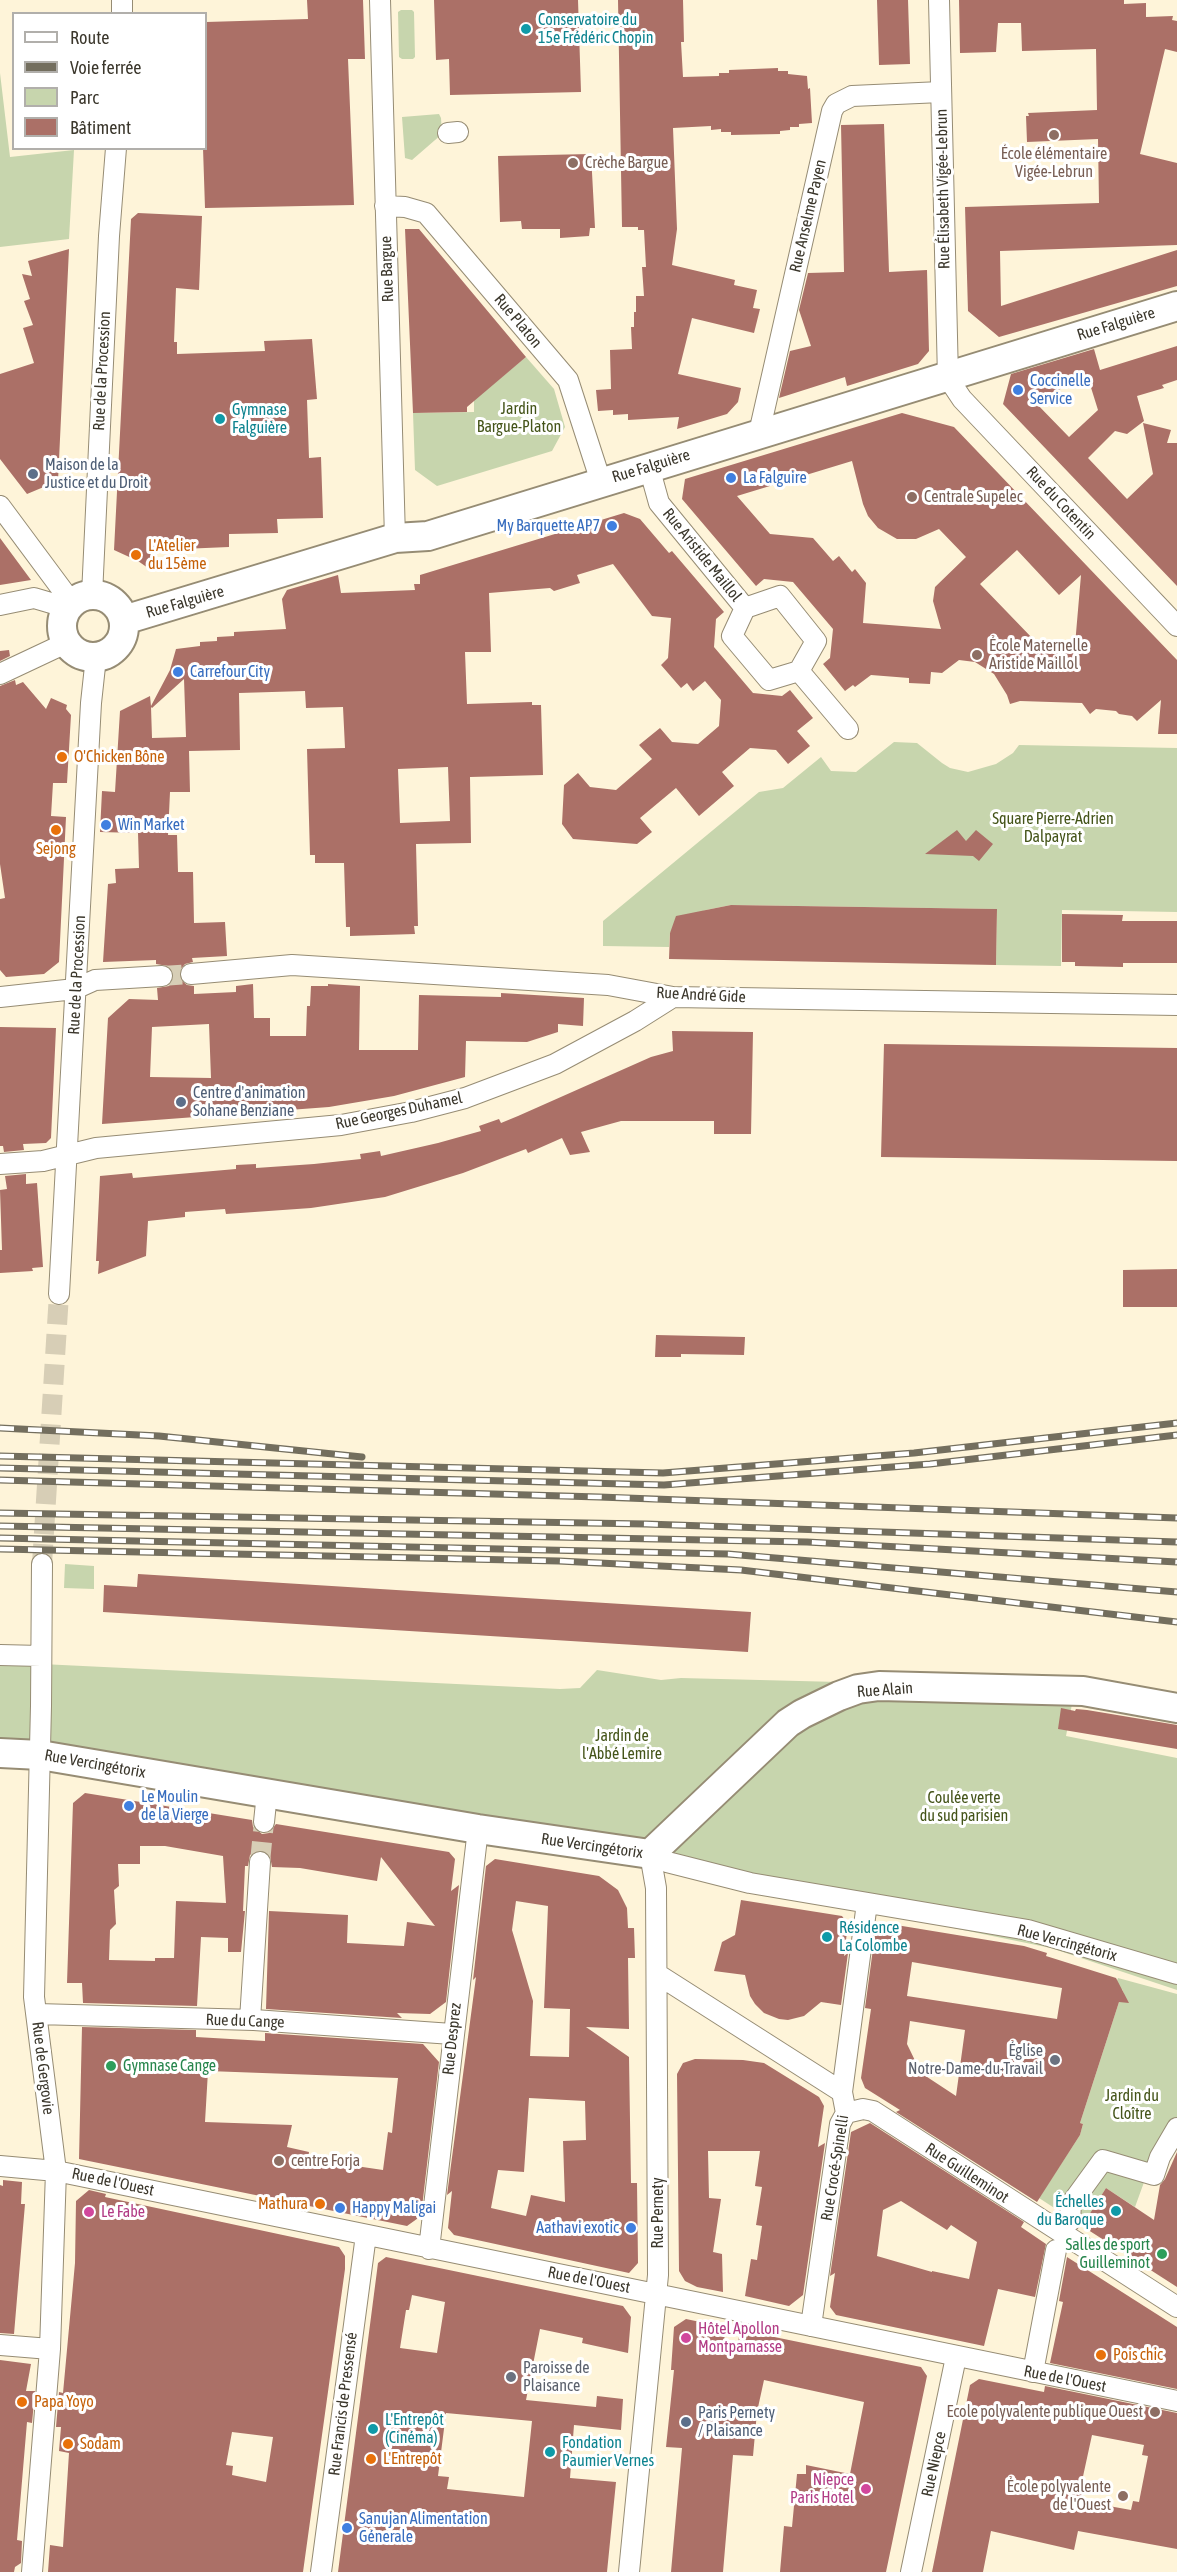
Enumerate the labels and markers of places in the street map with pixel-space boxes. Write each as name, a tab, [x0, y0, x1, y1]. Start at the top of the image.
place label: Conservatoire du 15e Frédéric Chopin	[538, 10, 653, 48]
marker: Conservatoire du 15e Frédéric Chopin	[519, 22, 533, 36]
marker: École élémentaire Vigée-Lebrun	[1047, 128, 1061, 142]
place label: École élémentaire Vigée-Lebrun	[1001, 144, 1107, 182]
place label: Crèche Bargue	[585, 153, 668, 173]
marker: Crèche Bargue	[566, 156, 580, 170]
place label: Coccinelle Service	[1030, 371, 1091, 409]
marker: Coccinelle Service	[1011, 383, 1025, 397]
place label: Gymnase Falguière	[232, 400, 287, 438]
marker: Gymnase Falguière	[213, 412, 227, 426]
place label: Maison de la Justice et du Droit	[45, 455, 148, 493]
marker: Maison de la Justice et du Droit	[26, 467, 40, 481]
place label: La Falguire	[743, 468, 807, 488]
marker: La Falguire	[724, 471, 738, 485]
place label: Centrale Supelec	[924, 487, 1023, 507]
marker: Centrale Supelec	[905, 490, 919, 504]
place label: My Barquette AP7	[496, 516, 600, 536]
marker: My Barquette AP7	[605, 519, 619, 533]
place label: L'Atelier du 15ème	[148, 536, 207, 574]
marker: L'Atelier du 15ème	[129, 548, 143, 562]
place label: École Maternelle Aristide Maillol	[989, 636, 1088, 674]
marker: École Maternelle Aristide Maillol	[970, 648, 984, 662]
place label: Carrefour City	[190, 662, 270, 682]
marker: Carrefour City	[171, 665, 185, 679]
place label: O'Chicken Bône	[74, 747, 165, 767]
marker: O'Chicken Bône	[55, 750, 69, 764]
place label: Win Market	[118, 815, 185, 835]
marker: Win Market	[99, 818, 113, 832]
marker: Sejong	[49, 823, 63, 837]
place label: Sejong	[36, 839, 76, 859]
place label: Centre d'animation Sohane Benziane	[193, 1083, 306, 1121]
marker: Centre d'animation Sohane Benziane	[174, 1095, 188, 1109]
place label: Le Moulin de la Vierge	[141, 1787, 209, 1825]
marker: Le Moulin de la Vierge	[122, 1799, 136, 1813]
place label: Résidence La Colombe	[839, 1918, 908, 1956]
marker: Résidence La Colombe	[820, 1930, 834, 1944]
place label: Église Notre-Dame-du-Travail	[908, 2041, 1043, 2079]
marker: Église Notre-Dame-du-Travail	[1048, 2053, 1062, 2067]
place label: Gymnase Cange	[123, 2056, 216, 2076]
marker: Gymnase Cange	[104, 2059, 118, 2073]
place label: centre Forja	[291, 2151, 360, 2171]
marker: centre Forja	[272, 2154, 286, 2168]
place label: Échelles du Baroque	[1037, 2192, 1104, 2230]
place label: Mathura	[258, 2194, 308, 2214]
marker: Mathura	[313, 2197, 327, 2211]
place label: Happy Maligai	[352, 2198, 436, 2218]
marker: Happy Maligai	[333, 2201, 347, 2215]
place label: Le Fabe	[101, 2202, 145, 2222]
marker: Échelles du Baroque	[1109, 2204, 1123, 2218]
marker: Le Fabe	[82, 2205, 96, 2219]
place label: Aathavi exotic	[536, 2218, 619, 2238]
marker: Aathavi exotic	[624, 2221, 638, 2235]
place label: Salles de sport Guilleminot	[1065, 2235, 1150, 2273]
marker: Salles de sport Guilleminot	[1155, 2247, 1169, 2261]
place label: Hôtel Apollon Montparnasse	[698, 2319, 782, 2357]
marker: Hôtel Apollon Montparnasse	[679, 2331, 693, 2345]
place label: Pois chic	[1113, 2345, 1163, 2365]
marker: Pois chic	[1094, 2348, 1108, 2362]
place label: Paroisse de Plaisance	[523, 2358, 589, 2396]
marker: Paroisse de Plaisance	[504, 2370, 518, 2384]
place label: Papa Yoyo	[34, 2392, 94, 2412]
marker: Papa Yoyo	[15, 2395, 29, 2409]
place label: Ecole polyvalente publique Ouest	[946, 2402, 1143, 2422]
place label: Paris Pernety / Plaisance	[698, 2403, 775, 2441]
marker: Ecole polyvalente publique Ouest	[1148, 2405, 1162, 2419]
place label: L'Entrepôt (Cinéma)	[385, 2410, 444, 2448]
marker: Paris Pernety / Plaisance	[679, 2415, 693, 2429]
marker: L'Entrepôt (Cinéma)	[366, 2422, 380, 2436]
place label: Fondation Paumier Vernes	[562, 2433, 654, 2471]
place label: Sodam	[80, 2434, 121, 2454]
marker: Sodam	[61, 2437, 75, 2451]
marker: Fondation Paumier Vernes	[543, 2445, 557, 2459]
place label: L'Entrepôt	[383, 2449, 442, 2469]
marker: L'Entrepôt	[364, 2452, 378, 2466]
place label: Niepce Paris Hotel	[790, 2470, 854, 2508]
place label: École polyvalente de l'Ouest	[1007, 2477, 1111, 2515]
marker: Niepce Paris Hotel	[859, 2482, 873, 2496]
marker: École polyvalente de l'Ouest	[1116, 2489, 1130, 2503]
place label: Sanujan Alimentation Génerale	[359, 2509, 488, 2547]
marker: Sanujan Alimentation Génerale	[340, 2521, 354, 2535]

